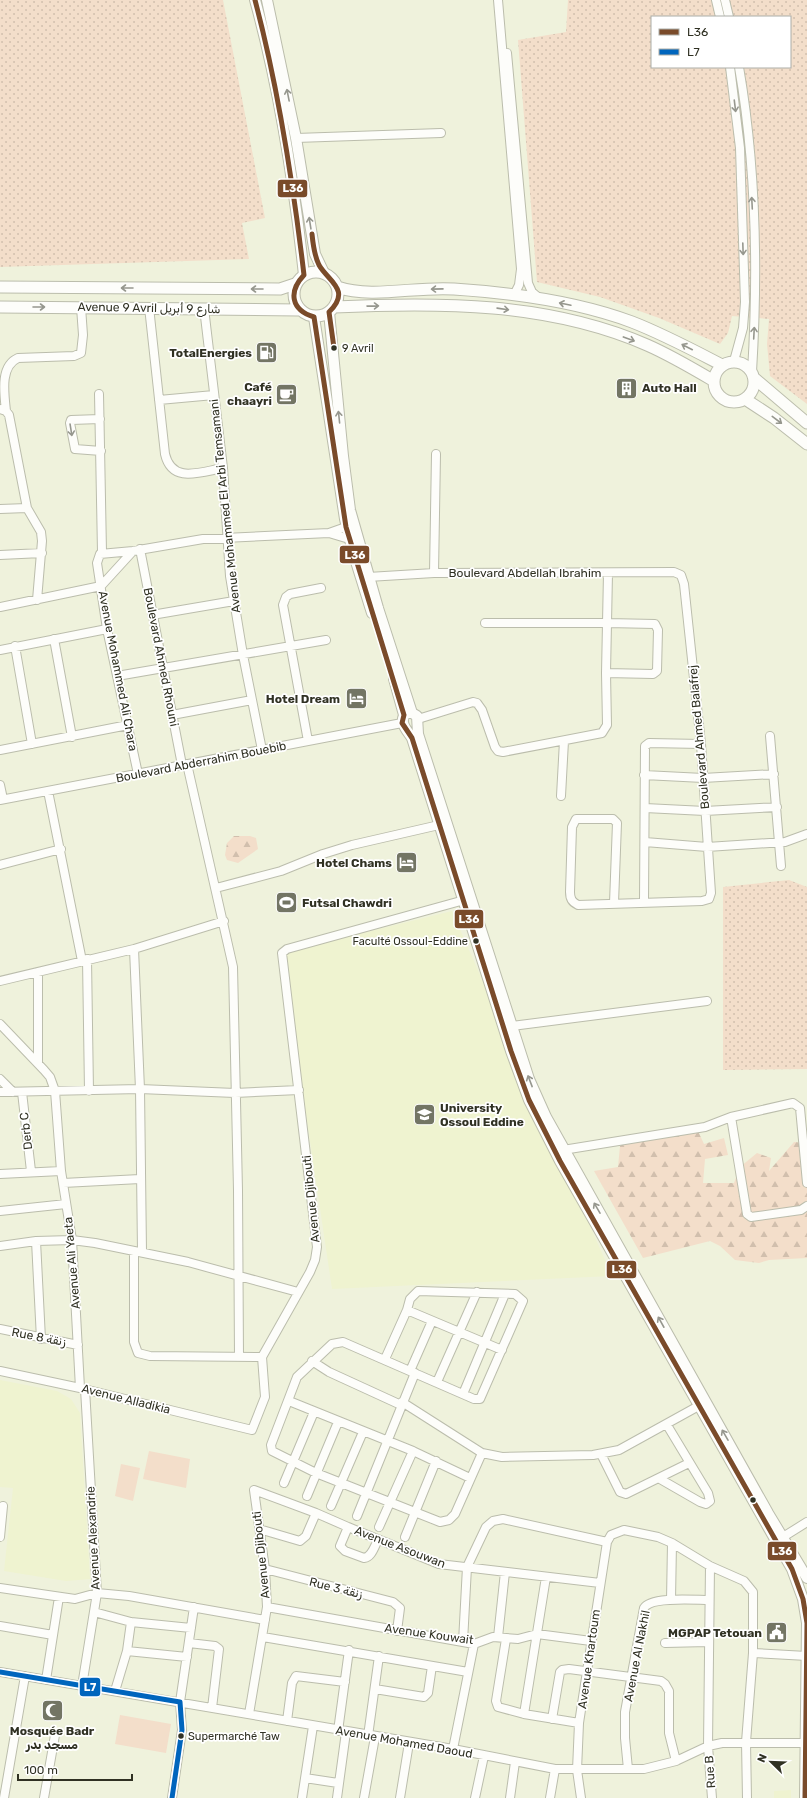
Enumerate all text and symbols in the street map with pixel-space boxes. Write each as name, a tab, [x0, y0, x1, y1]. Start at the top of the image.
legend	[651, 16, 791, 68]
text: L36	[687, 25, 708, 39]
text: L7	[687, 45, 700, 59]
one-way arrow	[284, 89, 292, 102]
one-way arrow	[731, 99, 739, 112]
line badge: L36	[277, 179, 308, 198]
text: L36	[283, 182, 303, 195]
one-way arrow	[748, 197, 756, 210]
one-way arrow	[306, 217, 314, 230]
one-way arrow	[739, 242, 747, 255]
one-way arrow	[121, 284, 134, 292]
one-way arrow	[251, 285, 264, 293]
one-way arrow	[431, 286, 444, 293]
street label: Avenue 9 Avril شارع 9 أبريل	[77, 300, 221, 318]
one-way arrow	[559, 300, 572, 308]
one-way arrow	[366, 302, 379, 310]
one-way arrow	[32, 303, 45, 311]
one-way arrow	[496, 305, 509, 313]
one-way arrow	[751, 327, 758, 340]
one-way arrow	[623, 335, 635, 343]
fuel station icon: TotalEnergies	[254, 340, 280, 366]
place label: 9 Avril	[342, 342, 374, 355]
marker: 9 Avril	[329, 343, 339, 353]
one-way arrow	[682, 343, 694, 351]
place label: TotalEnergies	[169, 346, 252, 360]
building icon: Auto Hall	[613, 375, 639, 401]
place label: Café chaayri	[227, 380, 272, 408]
cafe icon: Café chaayri	[274, 381, 300, 407]
place label: Auto Hall	[642, 381, 697, 395]
street label: Avenue Mohammed El Arbi Temsamani	[207, 398, 243, 614]
one-way arrow	[335, 411, 343, 424]
one-way arrow	[771, 416, 782, 424]
one-way arrow	[67, 423, 75, 436]
line badge: L36	[339, 545, 370, 564]
text: L36	[345, 549, 365, 562]
street label: Boulevard Abdellah Ibrahim	[449, 566, 601, 580]
street label: Boulevard Ahmed Rhouni	[141, 586, 181, 728]
street label: Avenue Mohammed Ali Chara	[96, 590, 140, 752]
street label: Boulevard Ahmed Balafrej	[686, 664, 712, 810]
hotel icon: Hotel Dream	[343, 686, 369, 712]
place label: Hotel Dream	[266, 692, 340, 706]
street label: Boulevard Abderrahim Bouebib	[115, 739, 287, 785]
hotel icon: Hotel Chams	[394, 850, 420, 876]
place label: Hotel Chams	[316, 856, 392, 870]
sports icon: Futsal Chawdri	[273, 890, 299, 916]
place label: Futsal Chawdri	[302, 896, 392, 910]
line badge: L36	[454, 909, 484, 929]
text: L36	[459, 913, 479, 926]
place label: Faculté Ossoul-Eddine	[353, 935, 468, 948]
marker: Faculté Ossoul-Eddine	[471, 936, 481, 946]
one-way arrow	[526, 1075, 534, 1087]
place label: University Ossoul Eddine	[440, 1101, 524, 1129]
school or university icon: University Ossoul Eddine	[411, 1102, 437, 1128]
street label: Derb C	[17, 1111, 35, 1151]
street label: Avenue Djibouti	[299, 1154, 323, 1244]
one-way arrow	[593, 1202, 601, 1214]
street label: Avenue Ali Yaeta	[61, 1216, 83, 1310]
line badge: L36	[606, 1260, 637, 1279]
text: L36	[612, 1263, 632, 1276]
one-way arrow	[656, 1316, 664, 1328]
street label: Rue 8 زنقة	[10, 1325, 68, 1350]
street label: Avenue Alladikia	[80, 1381, 172, 1417]
one-way arrow	[720, 1429, 728, 1441]
street label: Avenue Alexandrie	[83, 1486, 103, 1590]
unlabelled marker	[748, 1495, 758, 1505]
street label: Avenue Djibouti	[249, 1510, 273, 1600]
street label: Avenue Asouwan	[353, 1523, 447, 1571]
line badge: L36	[767, 1541, 797, 1561]
text: L36	[772, 1545, 792, 1558]
street label: Rue 3 زنقة	[307, 1575, 364, 1602]
street label: Avenue Khartoum	[575, 1608, 603, 1710]
street label: Avenue Al Nakhil	[621, 1609, 653, 1703]
public building icon: MGPAP Tetouan	[764, 1620, 790, 1646]
street label: Avenue Kouwait	[384, 1621, 475, 1647]
place label: MGPAP Tetouan	[668, 1626, 762, 1640]
line badge: L7	[79, 1677, 101, 1697]
text: L7	[84, 1681, 97, 1694]
mosque icon: Mosquée Badr مسجد بدر	[39, 1697, 65, 1723]
street label: Avenue Mohamed Daoud	[334, 1723, 474, 1761]
place label: Mosquée Badr مسجد بدر	[10, 1724, 95, 1752]
place label: Supermarché Taw	[188, 1730, 280, 1743]
marker: Supermarché Taw	[176, 1731, 186, 1741]
north arrow	[751, 1742, 791, 1782]
text: N	[755, 1752, 770, 1764]
street label: Rue B	[702, 1755, 718, 1789]
scale bar	[18, 1756, 132, 1782]
text: 100 m	[24, 1763, 58, 1777]

